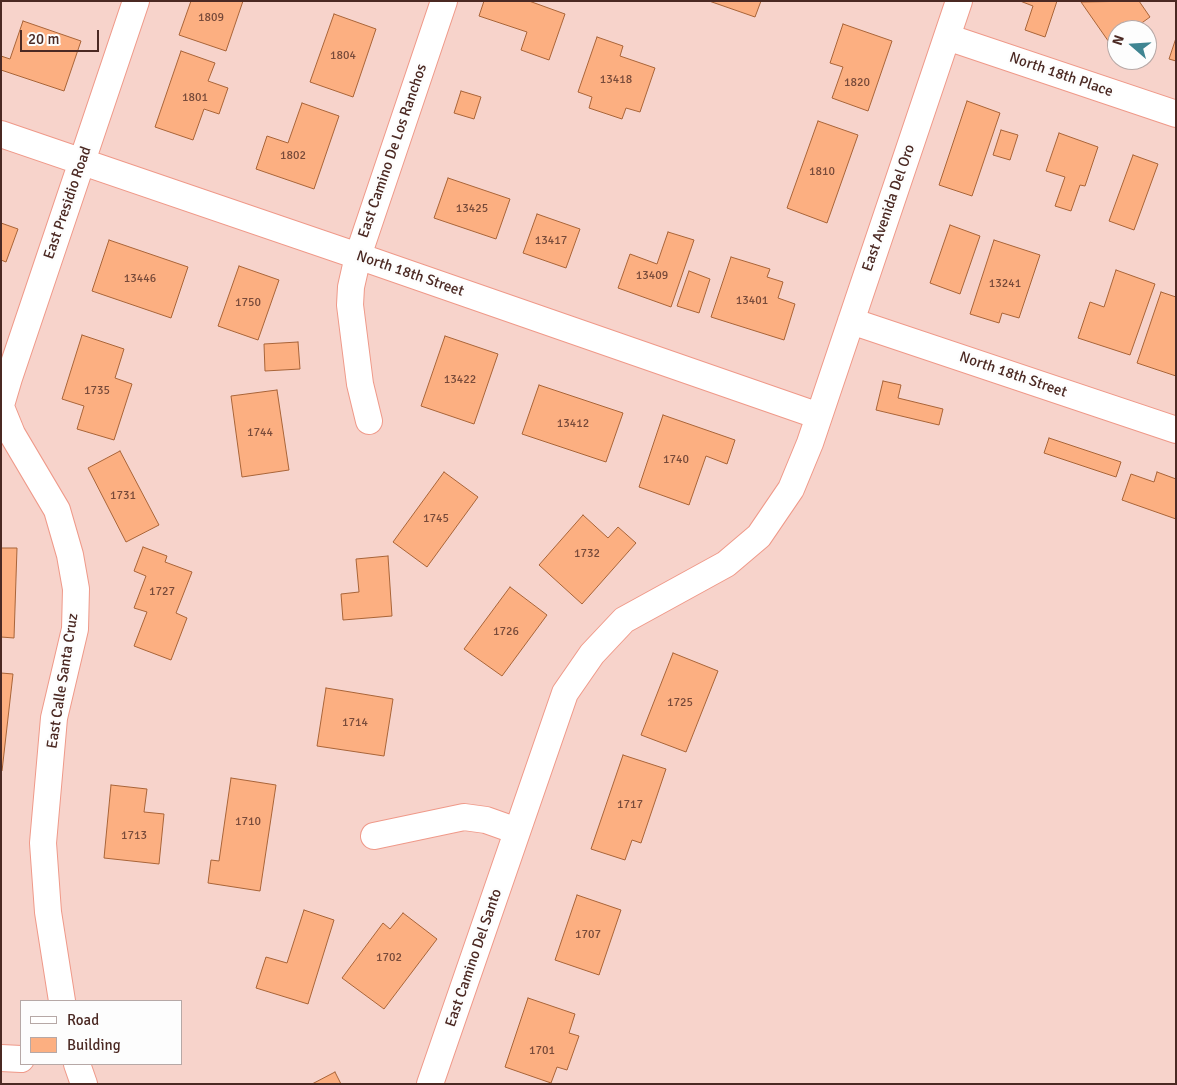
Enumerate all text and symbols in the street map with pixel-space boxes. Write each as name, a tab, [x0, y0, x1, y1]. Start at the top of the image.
house number: 1809	[198, 11, 224, 25]
scale bar	[22, 20, 101, 52]
north arrow	[1107, 20, 1157, 70]
text: 20 m	[28, 30, 59, 48]
text: N	[1109, 33, 1128, 48]
house number: 1804	[330, 49, 356, 63]
street label: North 18th Place	[1007, 49, 1115, 101]
street label: East Camino De Los Ranchos	[355, 62, 431, 240]
house number: 13418	[600, 73, 632, 87]
house number: 1820	[844, 76, 870, 90]
house number: 1801	[182, 91, 208, 105]
street label: East Avenida Del Oro	[859, 142, 919, 274]
street label: East Presidio Road	[40, 144, 96, 262]
house number: 1802	[280, 149, 306, 163]
house number: 1810	[809, 165, 835, 179]
house number: 13425	[456, 202, 488, 216]
house number: 13417	[535, 234, 567, 248]
street label: North 18th Street	[354, 247, 466, 301]
house number: 13409	[636, 269, 668, 283]
house number: 13446	[124, 272, 156, 286]
house number: 13241	[989, 277, 1021, 291]
house number: 13401	[736, 294, 768, 308]
house number: 1750	[235, 296, 261, 310]
street label: North 18th Street	[957, 348, 1069, 402]
house number: 13422	[444, 373, 476, 387]
house number: 1735	[84, 384, 110, 398]
house number: 13412	[557, 417, 589, 431]
house number: 1744	[247, 426, 273, 440]
house number: 1740	[663, 453, 689, 467]
house number: 1731	[110, 489, 136, 503]
house number: 1745	[423, 512, 449, 526]
house number: 1732	[574, 547, 600, 561]
house number: 1727	[149, 585, 175, 599]
street label: East Calle Santa Cruz	[43, 612, 83, 750]
house number: 1726	[493, 625, 519, 639]
house number: 1725	[667, 696, 693, 710]
house number: 1714	[342, 716, 368, 730]
house number: 1717	[617, 798, 643, 812]
house number: 1710	[235, 815, 261, 829]
house number: 1713	[121, 829, 147, 843]
street label: East Camino Del Santo	[442, 887, 506, 1029]
house number: 1707	[575, 928, 601, 942]
house number: 1702	[376, 951, 402, 965]
legend	[20, 1000, 182, 1065]
text: Road	[67, 1011, 99, 1029]
text: Building	[67, 1036, 121, 1054]
house number: 1701	[529, 1044, 555, 1058]

